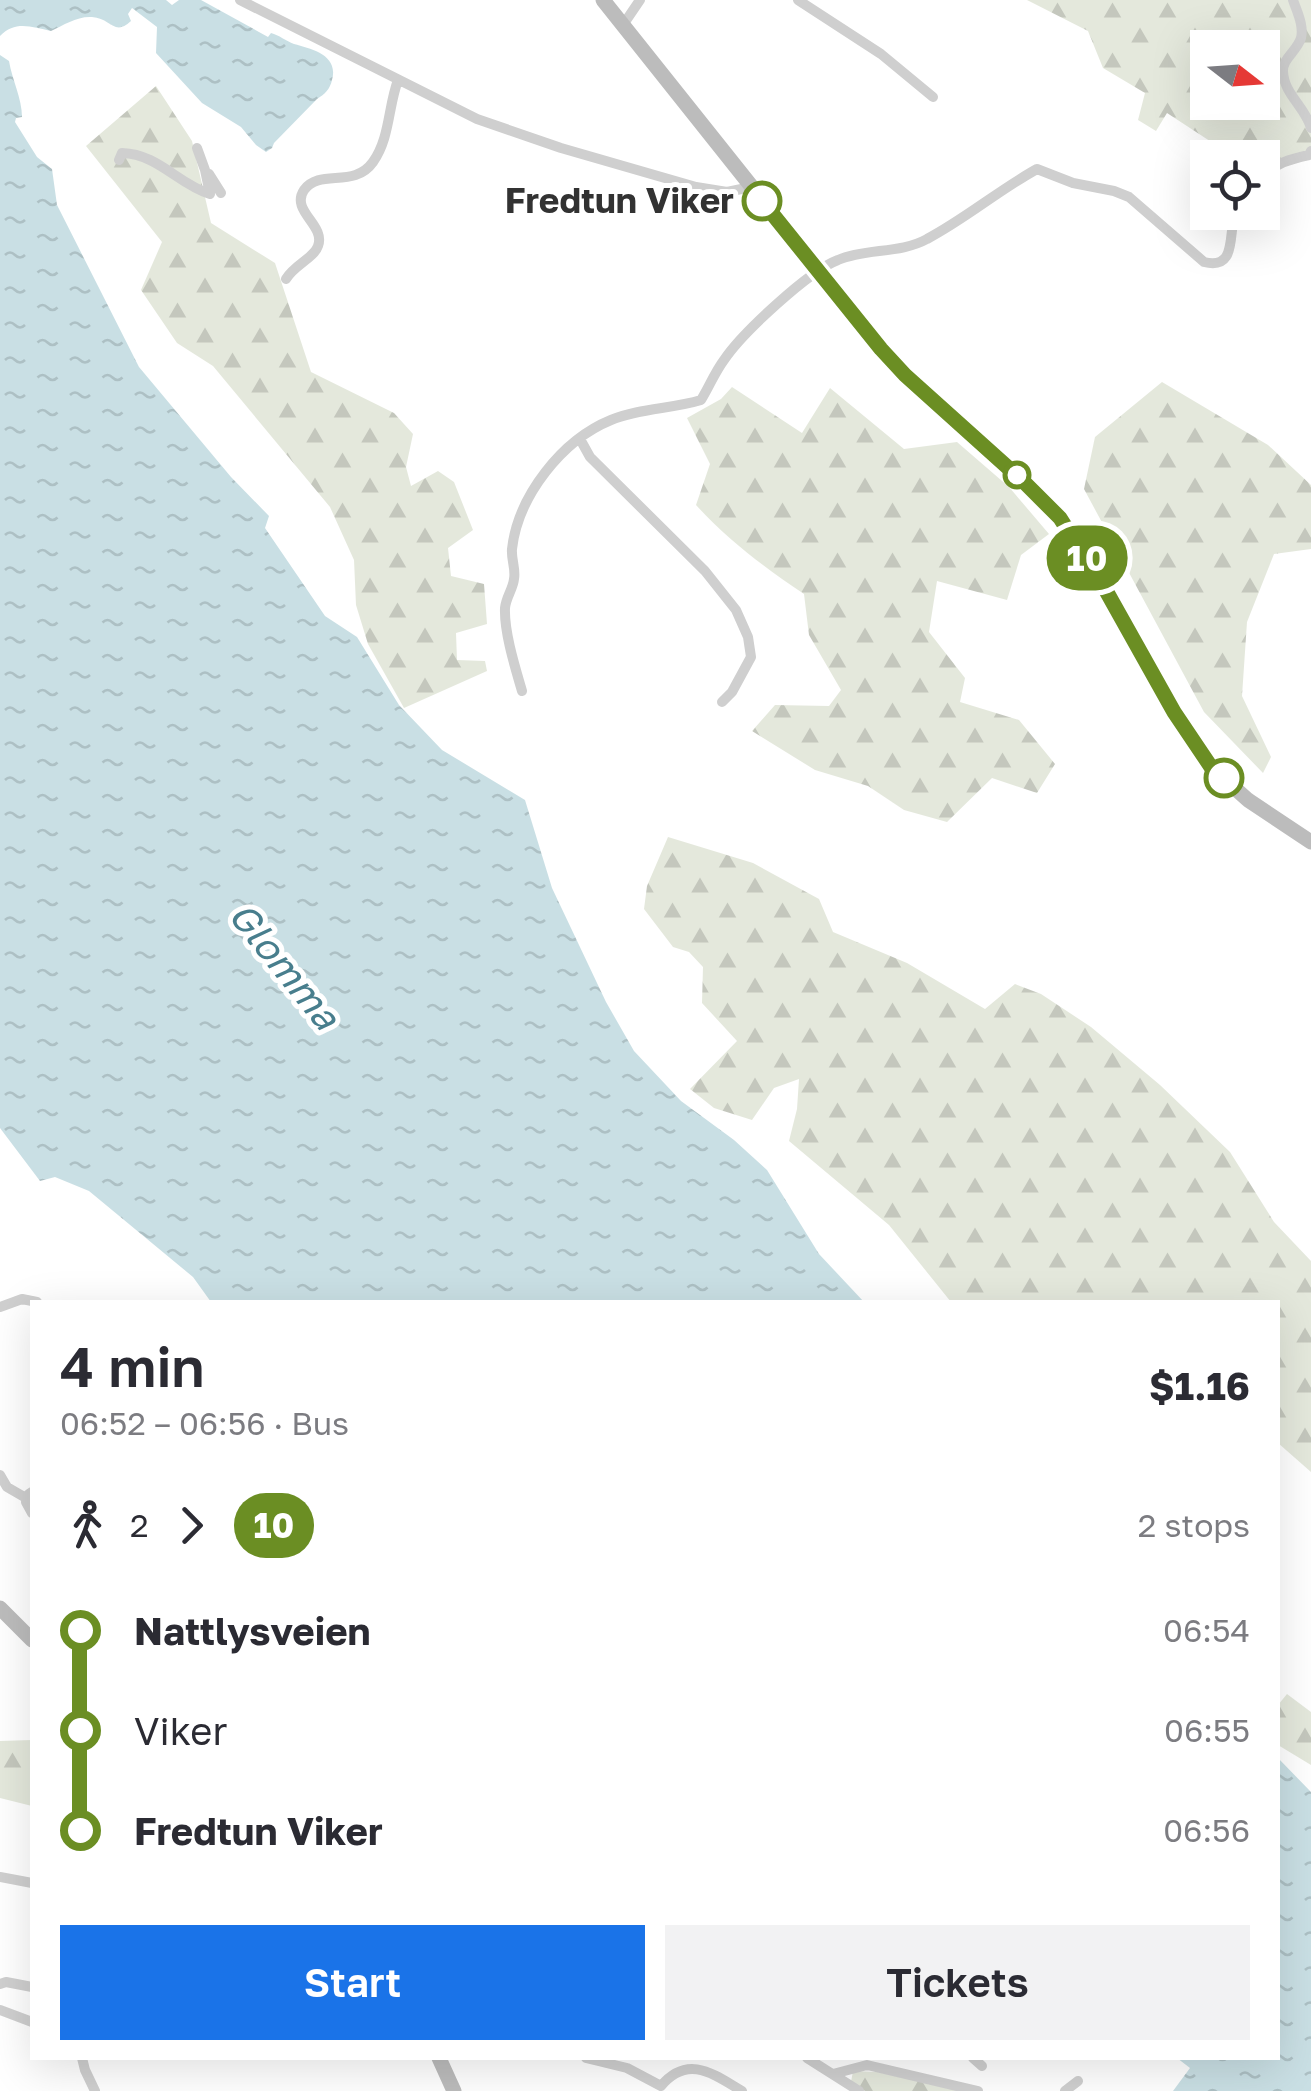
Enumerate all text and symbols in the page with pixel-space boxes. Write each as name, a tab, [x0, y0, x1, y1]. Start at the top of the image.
north arrow	[1190, 30, 1280, 120]
map controls	[1190, 30, 1280, 230]
button: locate	[1190, 140, 1280, 230]
place label: Fredtun Viker	[505, 179, 734, 221]
marker: Fredtun Viker	[743, 182, 781, 220]
unlabelled marker	[1004, 462, 1030, 488]
line badge: 10	[1042, 526, 1132, 590]
text: 10	[1067, 537, 1107, 579]
unlabelled marker	[1205, 759, 1243, 797]
water label: Glomma	[220, 893, 351, 1039]
text: 4 min	[60, 1333, 205, 1399]
text: $1.16	[1149, 1363, 1250, 1408]
text: 06:52 – 06:56 · Bus	[60, 1404, 349, 1442]
icon: walk	[60, 1498, 115, 1553]
icon: forward	[164, 1498, 219, 1553]
text: 10	[254, 1504, 294, 1546]
text: 2	[130, 1506, 149, 1544]
text: 2 stops	[1138, 1506, 1250, 1544]
text: Nattlysveien	[134, 1608, 371, 1653]
text: 06:54	[1163, 1611, 1250, 1649]
text: Viker	[134, 1708, 227, 1753]
text: 06:55	[1164, 1711, 1250, 1749]
text: Fredtun Viker	[134, 1808, 383, 1853]
text: 06:56	[1163, 1811, 1250, 1849]
button: Start	[60, 1925, 645, 2040]
button: Tickets	[665, 1925, 1250, 2040]

